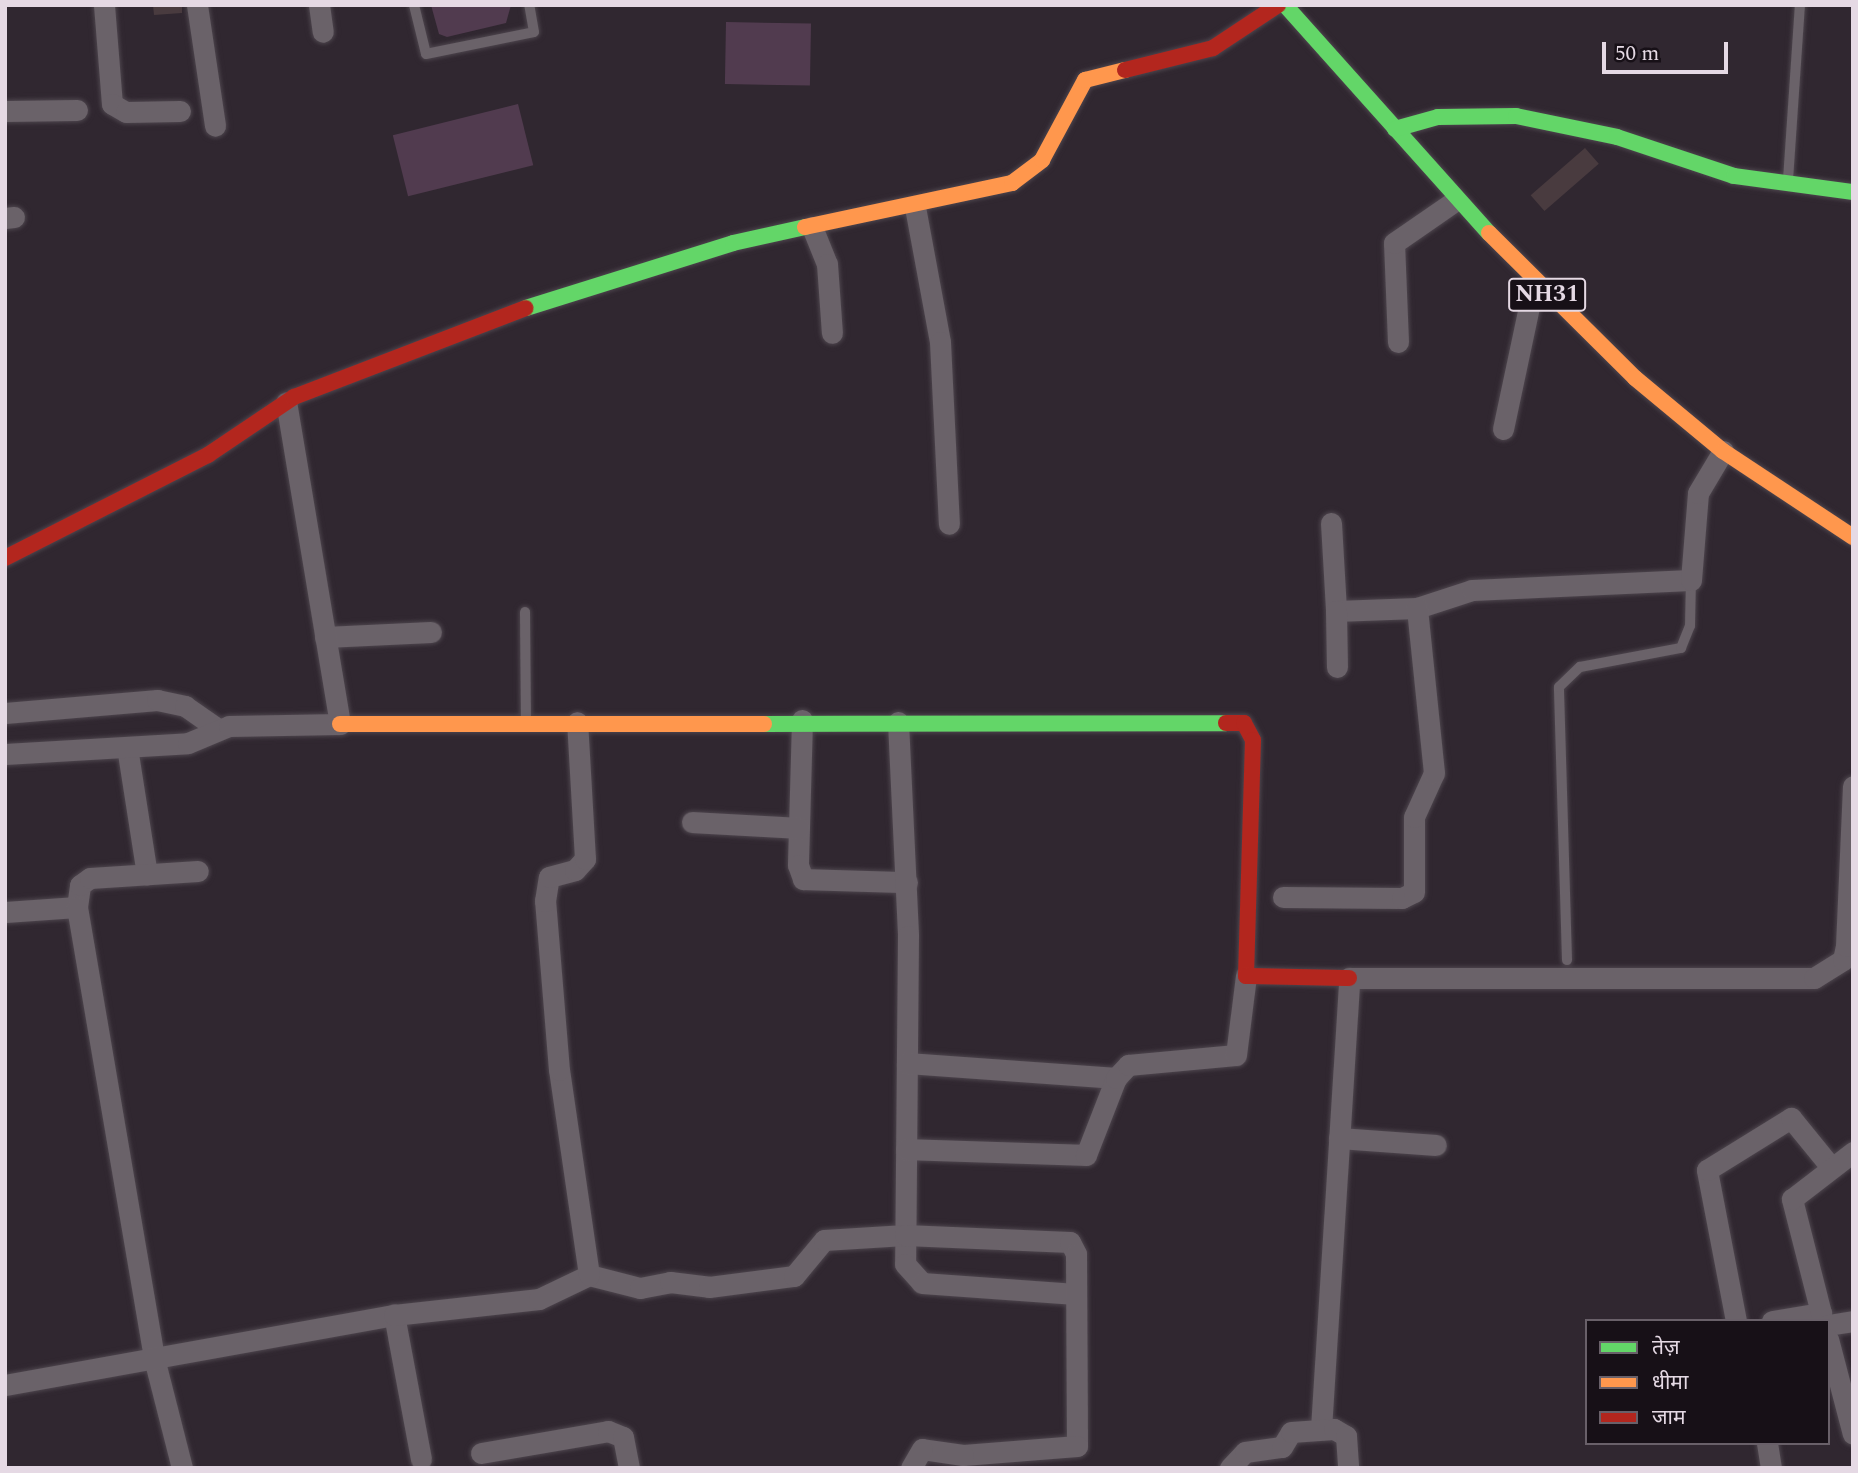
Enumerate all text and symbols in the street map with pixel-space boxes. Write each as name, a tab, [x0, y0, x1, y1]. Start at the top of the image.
scale bar	[1606, 28, 1732, 72]
text: 50 m	[1615, 38, 1659, 70]
road number: NH31	[1507, 276, 1587, 314]
legend	[1585, 1319, 1830, 1445]
text: तेज़	[1652, 1332, 1680, 1364]
text: धीमा	[1652, 1367, 1688, 1399]
text: जाम	[1652, 1402, 1686, 1434]

